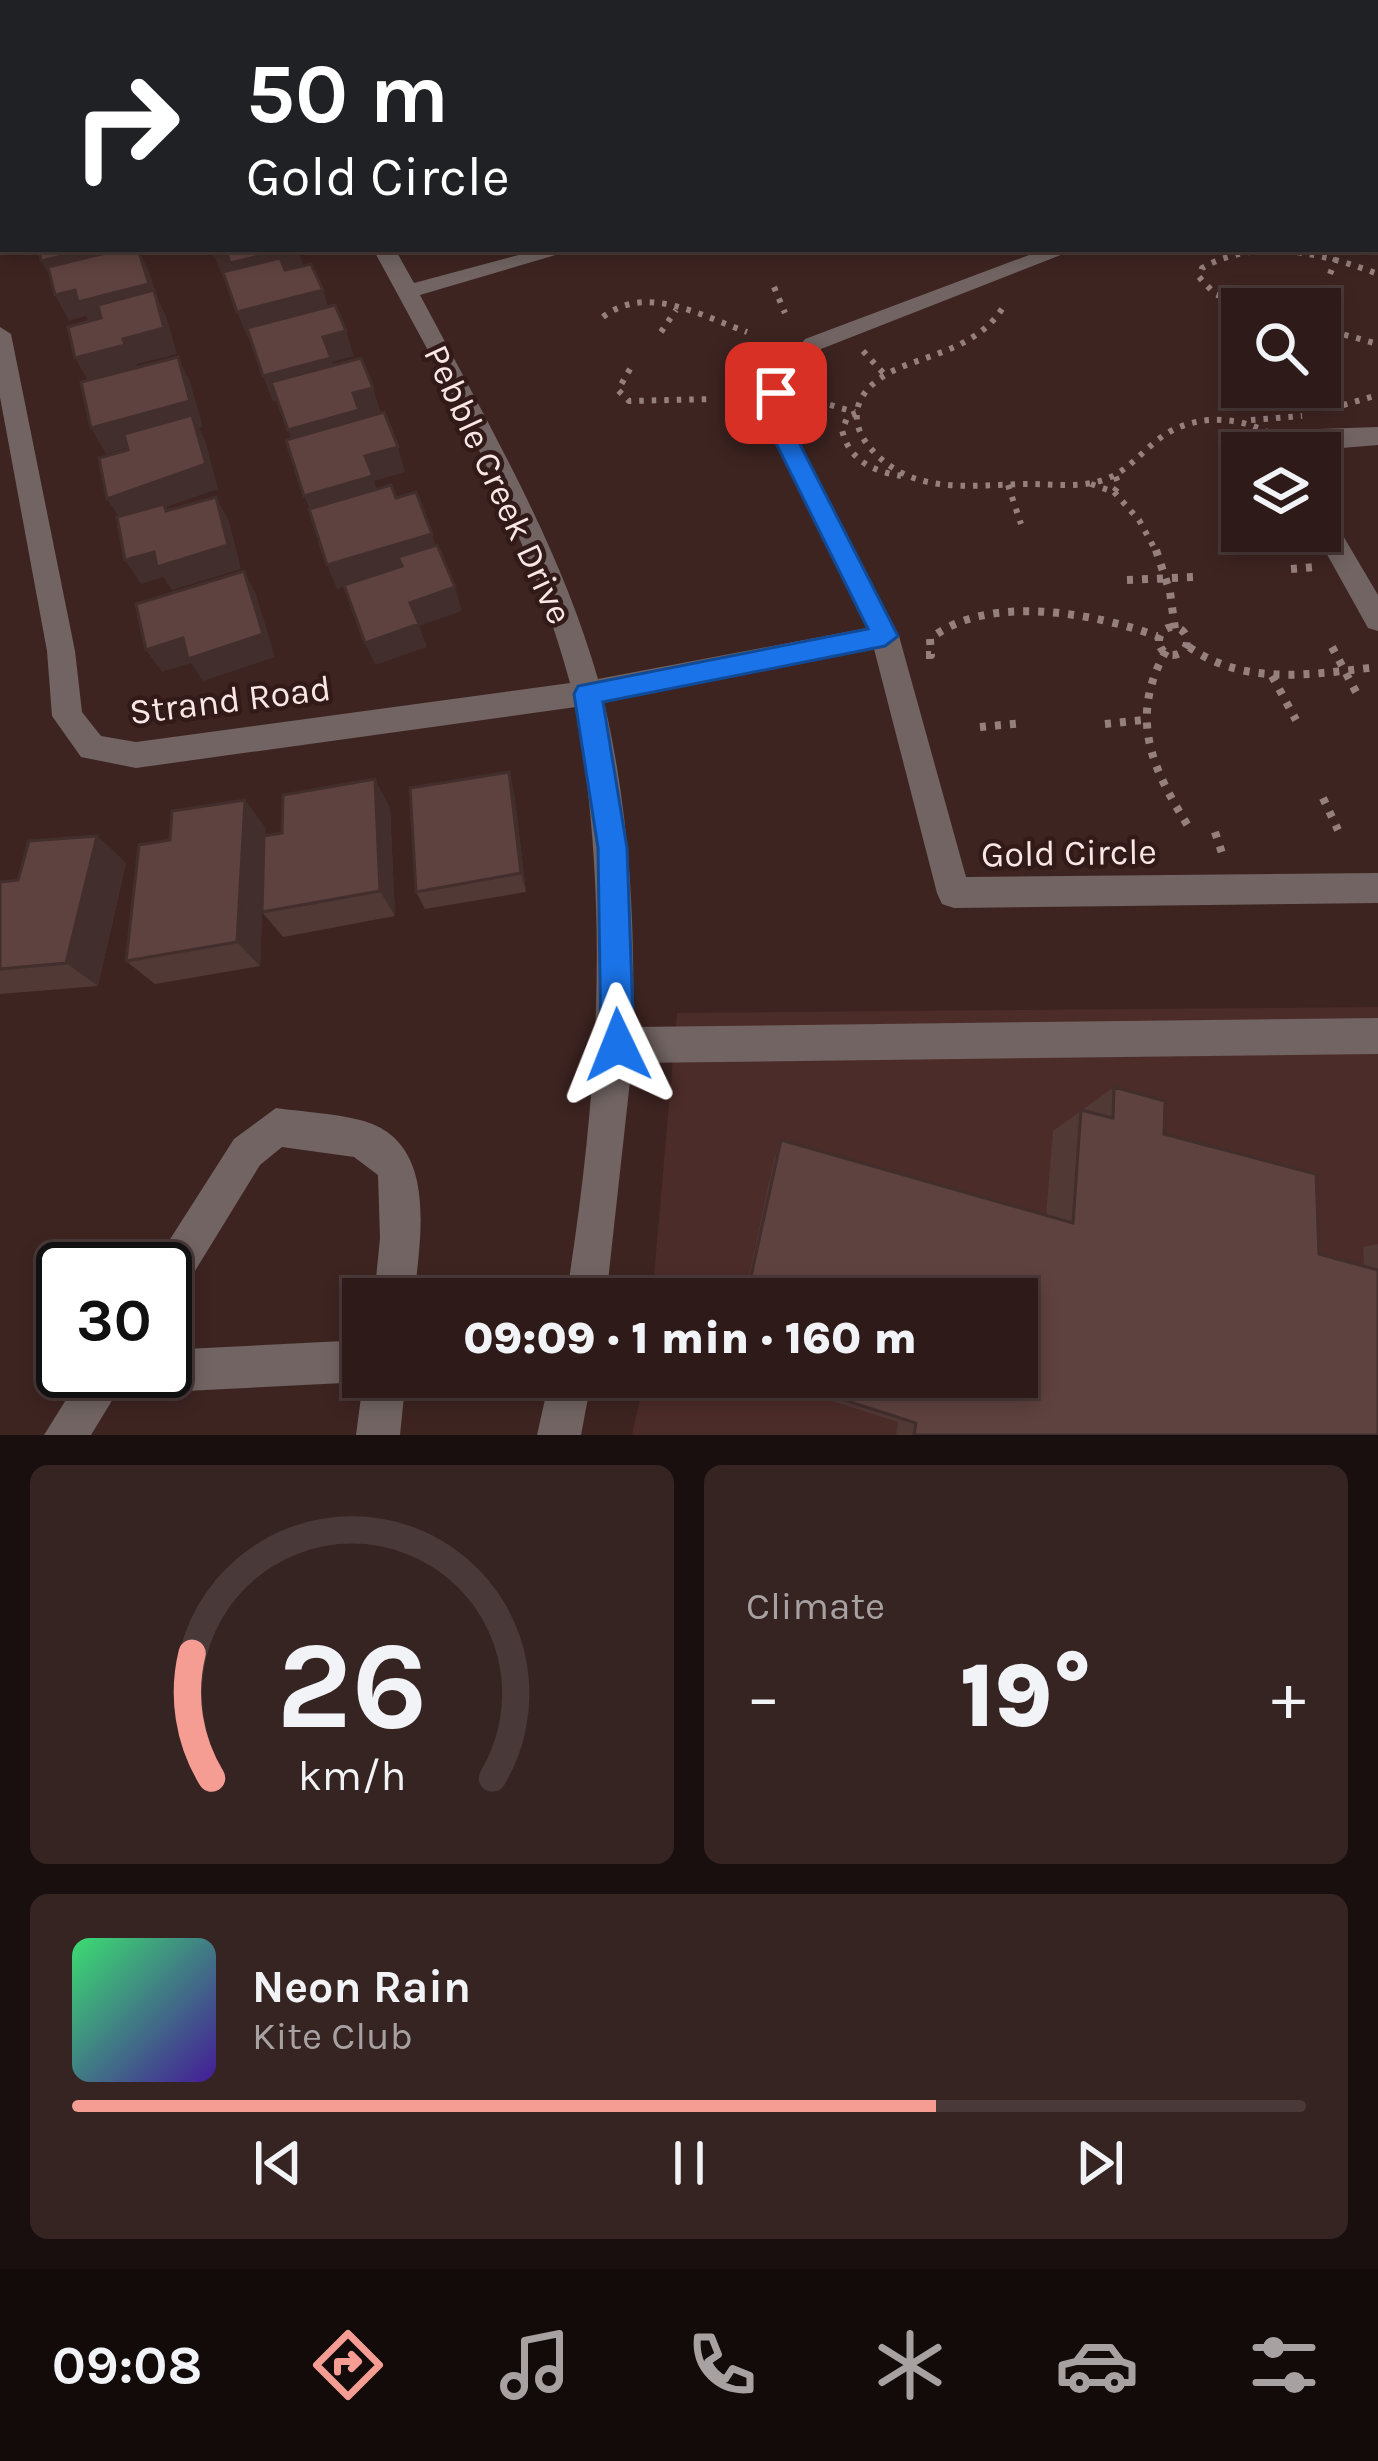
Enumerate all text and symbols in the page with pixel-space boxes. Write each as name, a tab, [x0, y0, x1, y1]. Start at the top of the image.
text: 50 m	[246, 45, 449, 143]
icon: right	[48, 48, 204, 204]
text: Gold Circle	[246, 145, 510, 209]
map controls	[1221, 288, 1341, 552]
button: search	[1221, 288, 1341, 408]
street label: Pebble Creek Drive	[415, 338, 581, 631]
pin	[725, 342, 827, 444]
icon: arrive	[743, 360, 809, 426]
button: layers	[1221, 432, 1341, 552]
street label: Strand Road	[127, 667, 333, 733]
street label: Gold Circle	[981, 830, 1157, 876]
position arrow	[555, 982, 681, 1108]
speed limit sign: 30	[36, 1242, 192, 1398]
text: 09:09 · 1 min · 160 m	[463, 1312, 917, 1364]
text: Climate	[746, 1583, 885, 1629]
text: 26	[276, 1613, 428, 1758]
text: 19°	[960, 1643, 1092, 1749]
text: −	[746, 1658, 781, 1736]
text: +	[1271, 1658, 1306, 1736]
text: km/h	[298, 1750, 406, 1800]
text: Neon Rain	[252, 1961, 471, 2013]
text: Kite Club	[252, 2013, 413, 2059]
icon: previous	[245, 2130, 311, 2196]
icon: pause	[656, 2130, 722, 2196]
icon: next	[1067, 2130, 1133, 2196]
icon: directions	[306, 2323, 390, 2407]
icon: music	[493, 2323, 577, 2407]
icon: phone	[680, 2323, 764, 2407]
icon: climate	[868, 2323, 952, 2407]
icon: car	[1055, 2323, 1139, 2407]
icon: filters	[1242, 2323, 1326, 2407]
text: 09:08	[52, 2333, 202, 2397]

